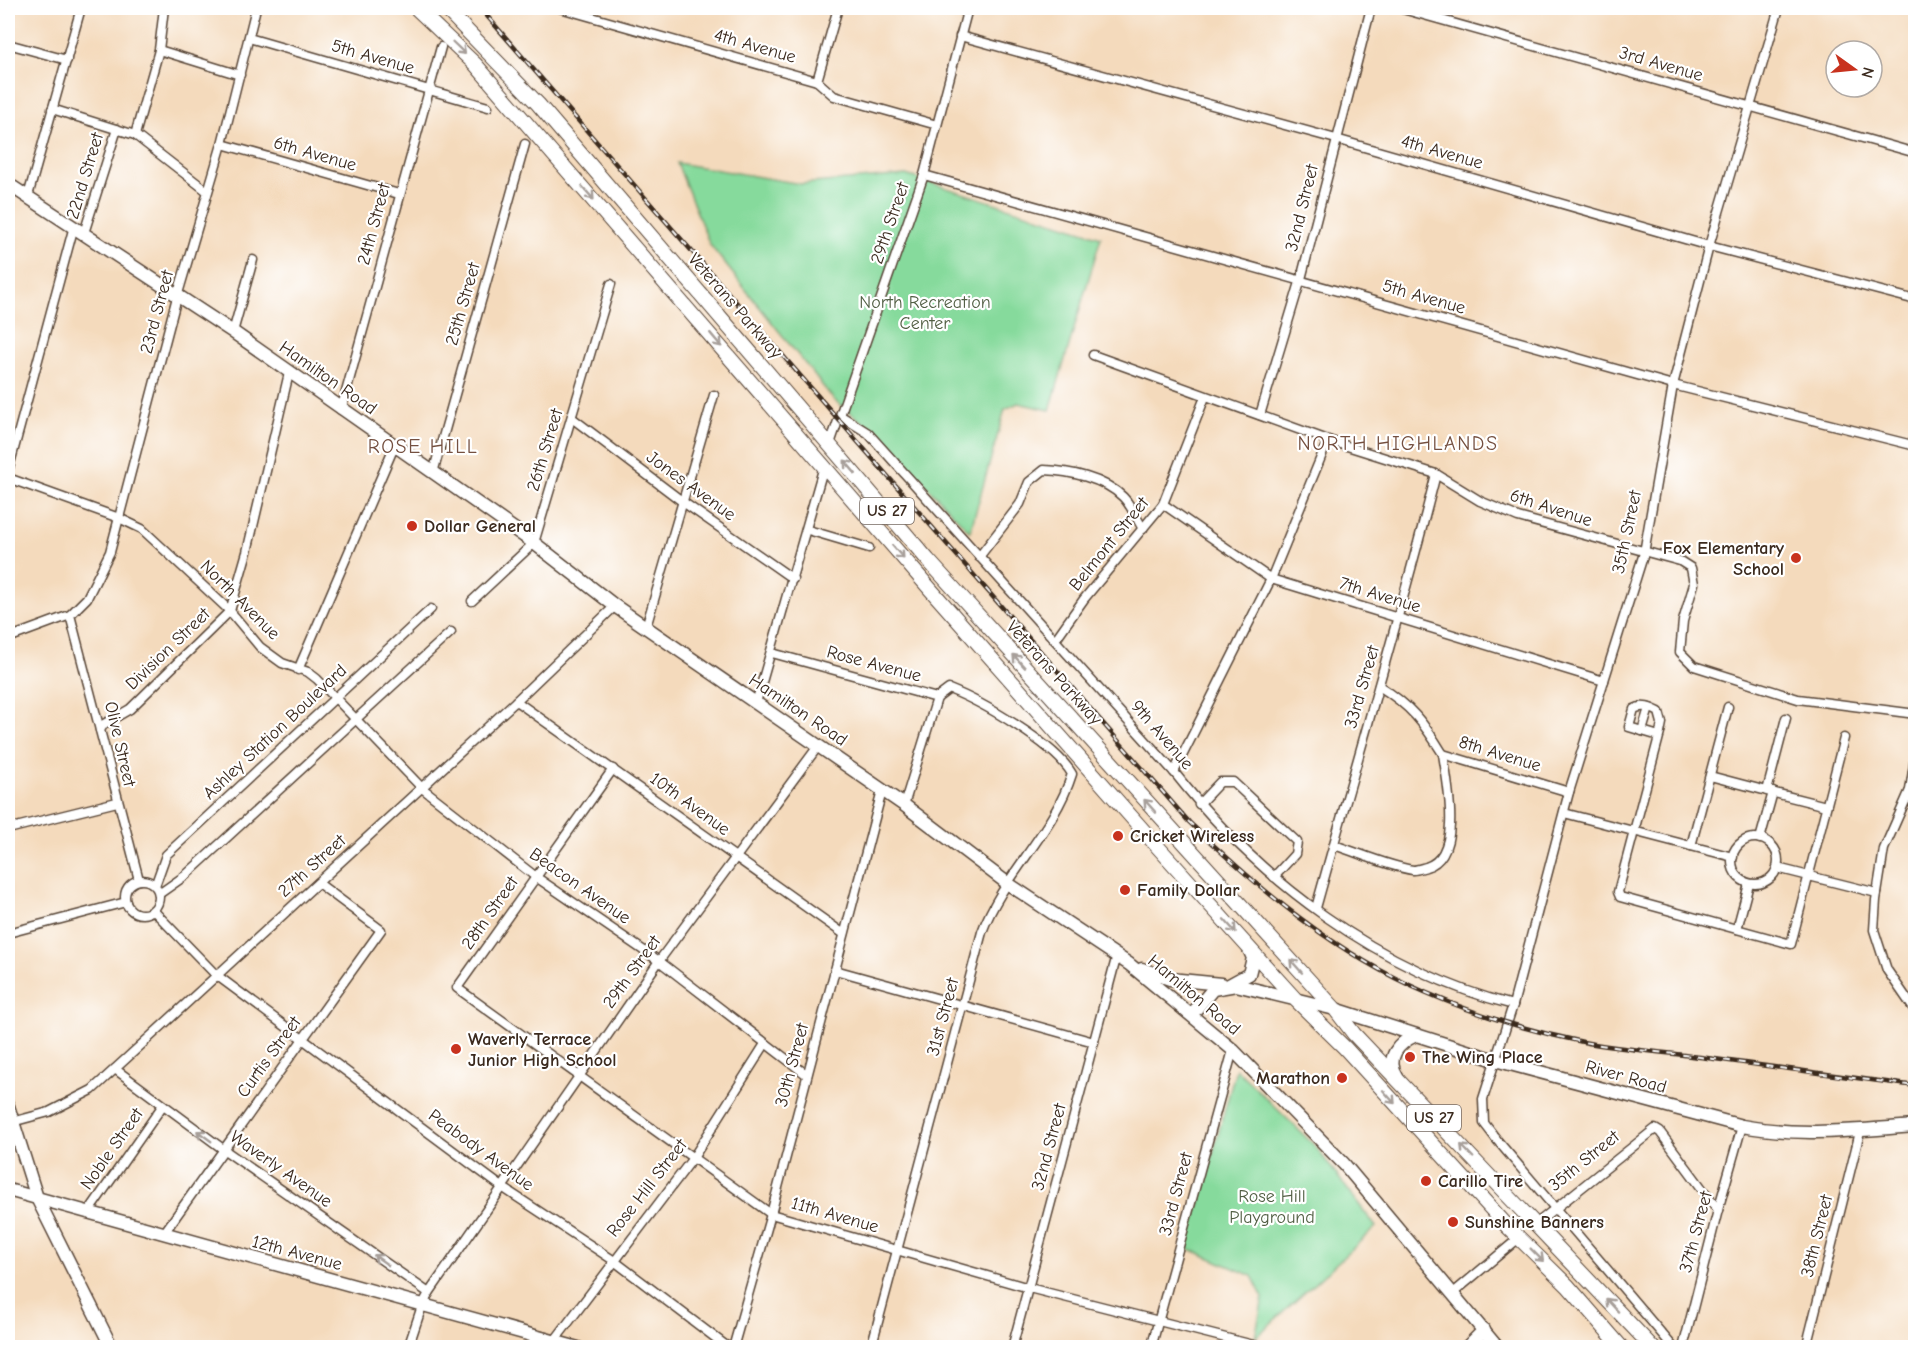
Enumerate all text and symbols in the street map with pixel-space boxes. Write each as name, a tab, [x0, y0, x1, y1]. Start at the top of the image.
street label: 4th Avenue	[712, 24, 798, 68]
street label: 5th Avenue	[329, 35, 417, 79]
north arrow	[1824, 39, 1884, 99]
one-way arrow	[451, 40, 466, 55]
street label: 3rd Avenue	[1617, 42, 1705, 86]
text: N	[1857, 65, 1878, 80]
street label: 22nd Street	[62, 129, 108, 222]
street label: 4th Avenue	[1399, 130, 1485, 174]
street label: 6th Avenue	[271, 132, 359, 176]
street label: 32nd Street	[1281, 161, 1323, 254]
street label: 29th Street	[866, 179, 914, 267]
street label: 24th Street	[353, 180, 395, 267]
one-way arrow	[581, 185, 595, 200]
street label: Veterans Parkway	[683, 249, 787, 364]
street label: 25th Street	[441, 259, 485, 348]
street label: 23rd Street	[136, 267, 178, 356]
street label: 5th Avenue	[1380, 275, 1468, 319]
park label: North Recreation Center	[859, 292, 991, 334]
one-way arrow	[709, 332, 723, 347]
street label: Hamilton Road	[275, 337, 381, 419]
street label: 26th Street	[523, 405, 568, 494]
district label: NORTH HIGHLANDS	[1298, 432, 1498, 455]
district label: ROSE HILL	[368, 435, 478, 458]
street label: Jones Avenue	[642, 447, 740, 525]
one-way arrow	[843, 459, 856, 475]
street label: 6th Avenue	[1507, 485, 1595, 531]
street label: 35th Street	[1608, 488, 1646, 576]
street label: Belmont Street	[1065, 492, 1154, 595]
road number: US 27	[860, 498, 914, 524]
place label: Dollar General	[424, 516, 536, 537]
marker: Dollar General	[405, 519, 419, 533]
place label: Fox Elementary School	[1663, 538, 1785, 580]
one-way arrow	[891, 544, 905, 559]
marker: Fox Elementary School	[1789, 551, 1803, 565]
street label: North Avenue	[196, 556, 284, 644]
street label: 7th Avenue	[1337, 573, 1423, 617]
street label: Division Street	[121, 603, 215, 694]
street label: Veterans Parkway	[1002, 617, 1107, 730]
street label: Rose Avenue	[824, 641, 924, 687]
street label: 33rd Street	[1340, 642, 1384, 731]
one-way arrow	[1012, 654, 1026, 669]
street label: Ashley Station Boulevard	[199, 660, 351, 804]
street label: Hamilton Road	[745, 669, 851, 751]
street label: 9th Avenue	[1126, 696, 1198, 774]
street label: Olive Street	[100, 699, 140, 790]
street label: 8th Avenue	[1456, 732, 1544, 776]
street label: 10th Avenue	[646, 768, 734, 840]
one-way arrow	[1144, 799, 1158, 814]
place label: Cricket Wireless	[1130, 826, 1254, 847]
marker: Cricket Wireless	[1111, 829, 1125, 843]
street label: 27th Street	[274, 830, 351, 902]
street label: Beacon Avenue	[525, 843, 635, 929]
street label: 28th Street	[457, 872, 523, 954]
place label: Family Dollar	[1137, 880, 1240, 901]
marker: Family Dollar	[1118, 883, 1132, 897]
one-way arrow	[1223, 918, 1237, 933]
street label: 29th Street	[599, 931, 666, 1012]
street label: Hamilton Road	[1144, 950, 1244, 1040]
one-way arrow	[1289, 958, 1303, 973]
street label: 31st Street	[923, 975, 964, 1058]
street label: Curtis Street	[233, 1012, 306, 1102]
street label: 30th Street	[771, 1020, 813, 1109]
place label: Waverly Terrace Junior High School	[468, 1029, 617, 1071]
marker: Waverly Terrace Junior High School	[449, 1042, 463, 1056]
place label: The Wing Place	[1422, 1047, 1543, 1068]
marker: The Wing Place	[1403, 1050, 1417, 1064]
street label: River Road	[1583, 1056, 1669, 1098]
place label: Marathon	[1256, 1068, 1330, 1089]
marker: Marathon	[1335, 1071, 1349, 1085]
one-way arrow	[1382, 1089, 1396, 1104]
street label: 32nd Street	[1027, 1100, 1071, 1193]
street label: Noble Street	[76, 1103, 148, 1194]
street label: Peabody Avenue	[424, 1105, 538, 1195]
road number: US 27	[1407, 1105, 1461, 1131]
street label: Waverly Avenue	[226, 1126, 336, 1212]
street label: 35th Street	[1544, 1126, 1624, 1196]
one-way arrow	[197, 1129, 213, 1142]
street label: Rose Hill Street	[602, 1134, 692, 1241]
one-way arrow	[1460, 1144, 1474, 1159]
street label: 33rd Street	[1155, 1149, 1197, 1238]
place label: Carillo Tire	[1438, 1171, 1523, 1192]
marker: Carillo Tire	[1419, 1174, 1433, 1188]
park label: Rose Hill Playground	[1229, 1186, 1315, 1228]
street label: 37th Street	[1675, 1188, 1717, 1275]
street label: 38th Street	[1797, 1192, 1838, 1279]
street label: 11th Avenue	[789, 1193, 881, 1237]
place label: Sunshine Banners	[1465, 1212, 1604, 1233]
marker: Sunshine Banners	[1446, 1215, 1460, 1229]
street label: 12th Avenue	[250, 1231, 344, 1275]
one-way arrow	[1529, 1248, 1544, 1263]
one-way arrow	[374, 1254, 390, 1266]
one-way arrow	[1606, 1298, 1620, 1313]

